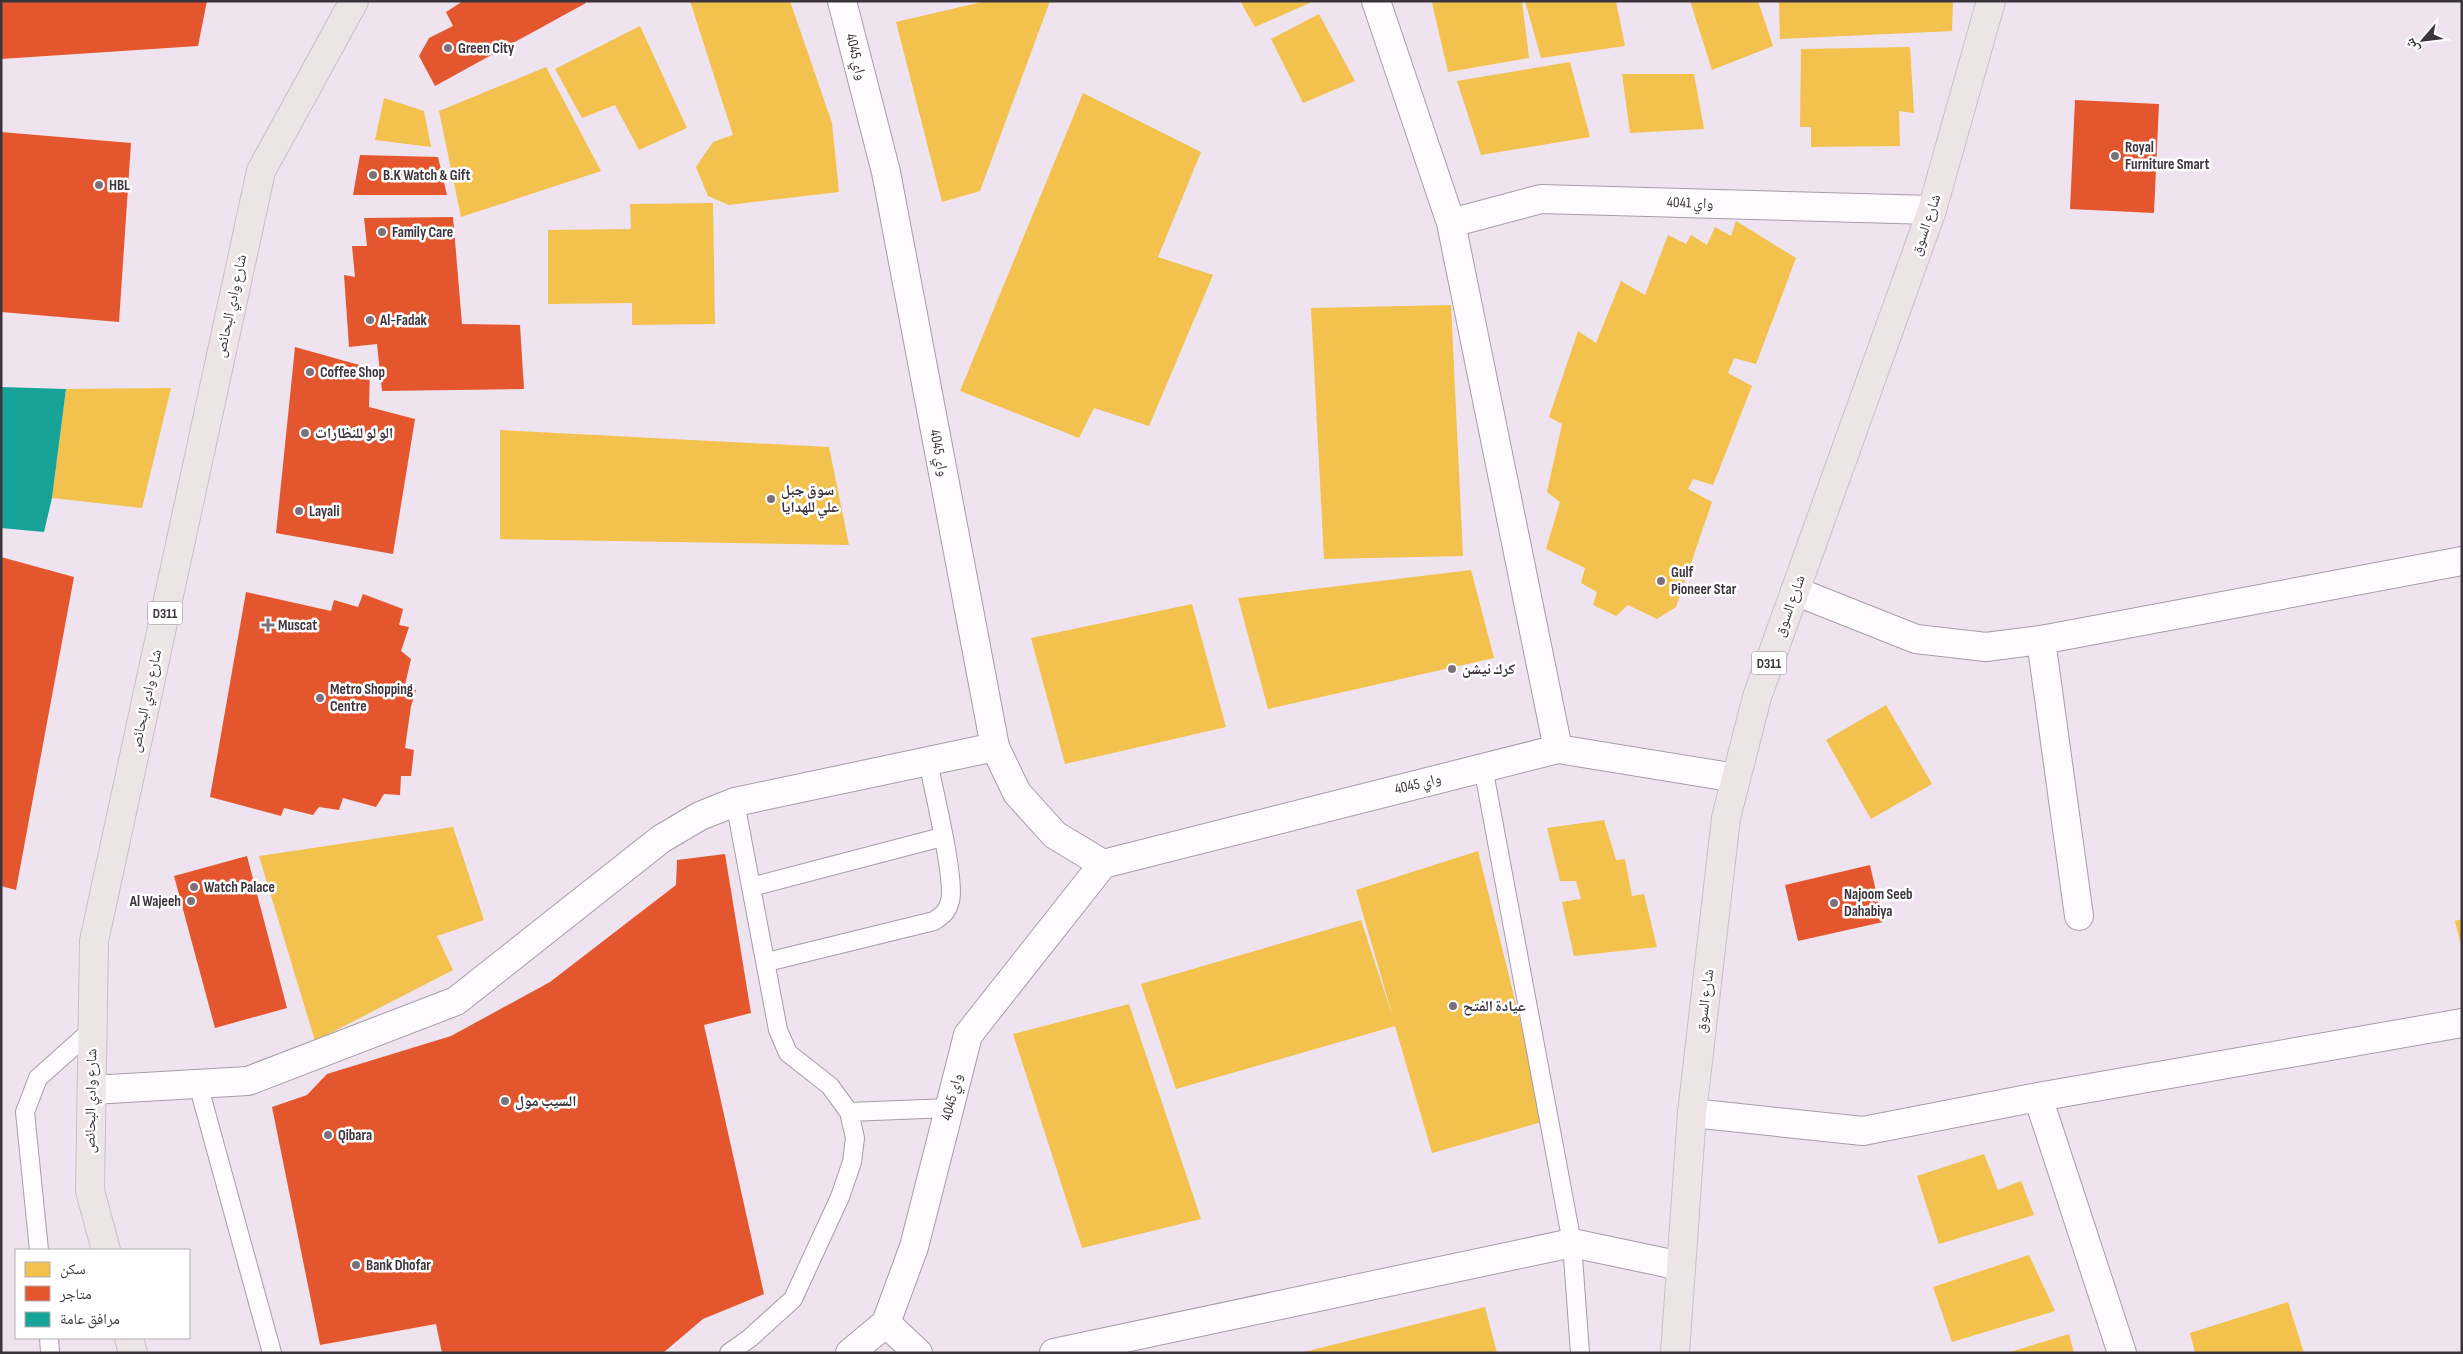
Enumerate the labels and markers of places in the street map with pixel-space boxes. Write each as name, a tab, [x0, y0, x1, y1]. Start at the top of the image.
place label: Green City	[458, 39, 515, 58]
marker: Green City	[442, 42, 454, 54]
place label: Royal Furniture Smart	[2125, 138, 2209, 174]
marker: Royal Furniture Smart	[2109, 150, 2121, 162]
place label: B.K Watch & Gift	[383, 166, 471, 185]
marker: B.K Watch & Gift	[367, 169, 379, 181]
place label: HBL	[109, 176, 130, 195]
marker: HBL	[93, 179, 105, 191]
place label: Family Care	[392, 223, 453, 242]
marker: Family Care	[376, 226, 388, 238]
place label: Al-Fadak	[379, 311, 428, 330]
marker: Al-Fadak	[364, 314, 376, 326]
place label: Coffee Shop	[320, 363, 385, 382]
marker: Coffee Shop	[304, 366, 316, 378]
place label: الو لو للنظارات	[315, 424, 393, 443]
marker: الو لو للنظارات	[299, 427, 311, 439]
place label: سوق جبل علي للهدايا	[781, 481, 839, 518]
marker: سوق جبل علي للهدايا	[765, 493, 777, 505]
place label: Layali	[309, 502, 340, 521]
marker: Layali	[293, 505, 305, 517]
place label: Gulf Pioneer Star	[1671, 563, 1737, 599]
marker: Gulf Pioneer Star	[1655, 575, 1667, 587]
place label: Muscat	[278, 616, 317, 635]
marker: Muscat	[262, 619, 274, 631]
place label: كرك نيشن	[1462, 660, 1516, 679]
marker: كرك نيشن	[1446, 663, 1458, 675]
place label: Metro Shopping Centre	[330, 680, 414, 716]
marker: Metro Shopping Centre	[314, 692, 326, 704]
place label: Watch Palace	[204, 878, 275, 897]
marker: Watch Palace	[188, 881, 200, 893]
place label: Najoom Seeb Dahabiya	[1844, 885, 1913, 921]
place label: Al Wajeeh	[129, 892, 181, 911]
marker: Al Wajeeh	[185, 895, 197, 907]
marker: Najoom Seeb Dahabiya	[1828, 897, 1840, 909]
place label: عيادة الفتح	[1463, 997, 1526, 1016]
marker: عيادة الفتح	[1447, 1000, 1459, 1012]
place label: السيب مول	[515, 1092, 577, 1111]
marker: السيب مول	[499, 1095, 511, 1107]
place label: Qibara	[338, 1126, 372, 1145]
marker: Qibara	[322, 1129, 334, 1141]
place label: Bank Dhofar	[366, 1256, 431, 1275]
marker: Bank Dhofar	[350, 1259, 362, 1271]

